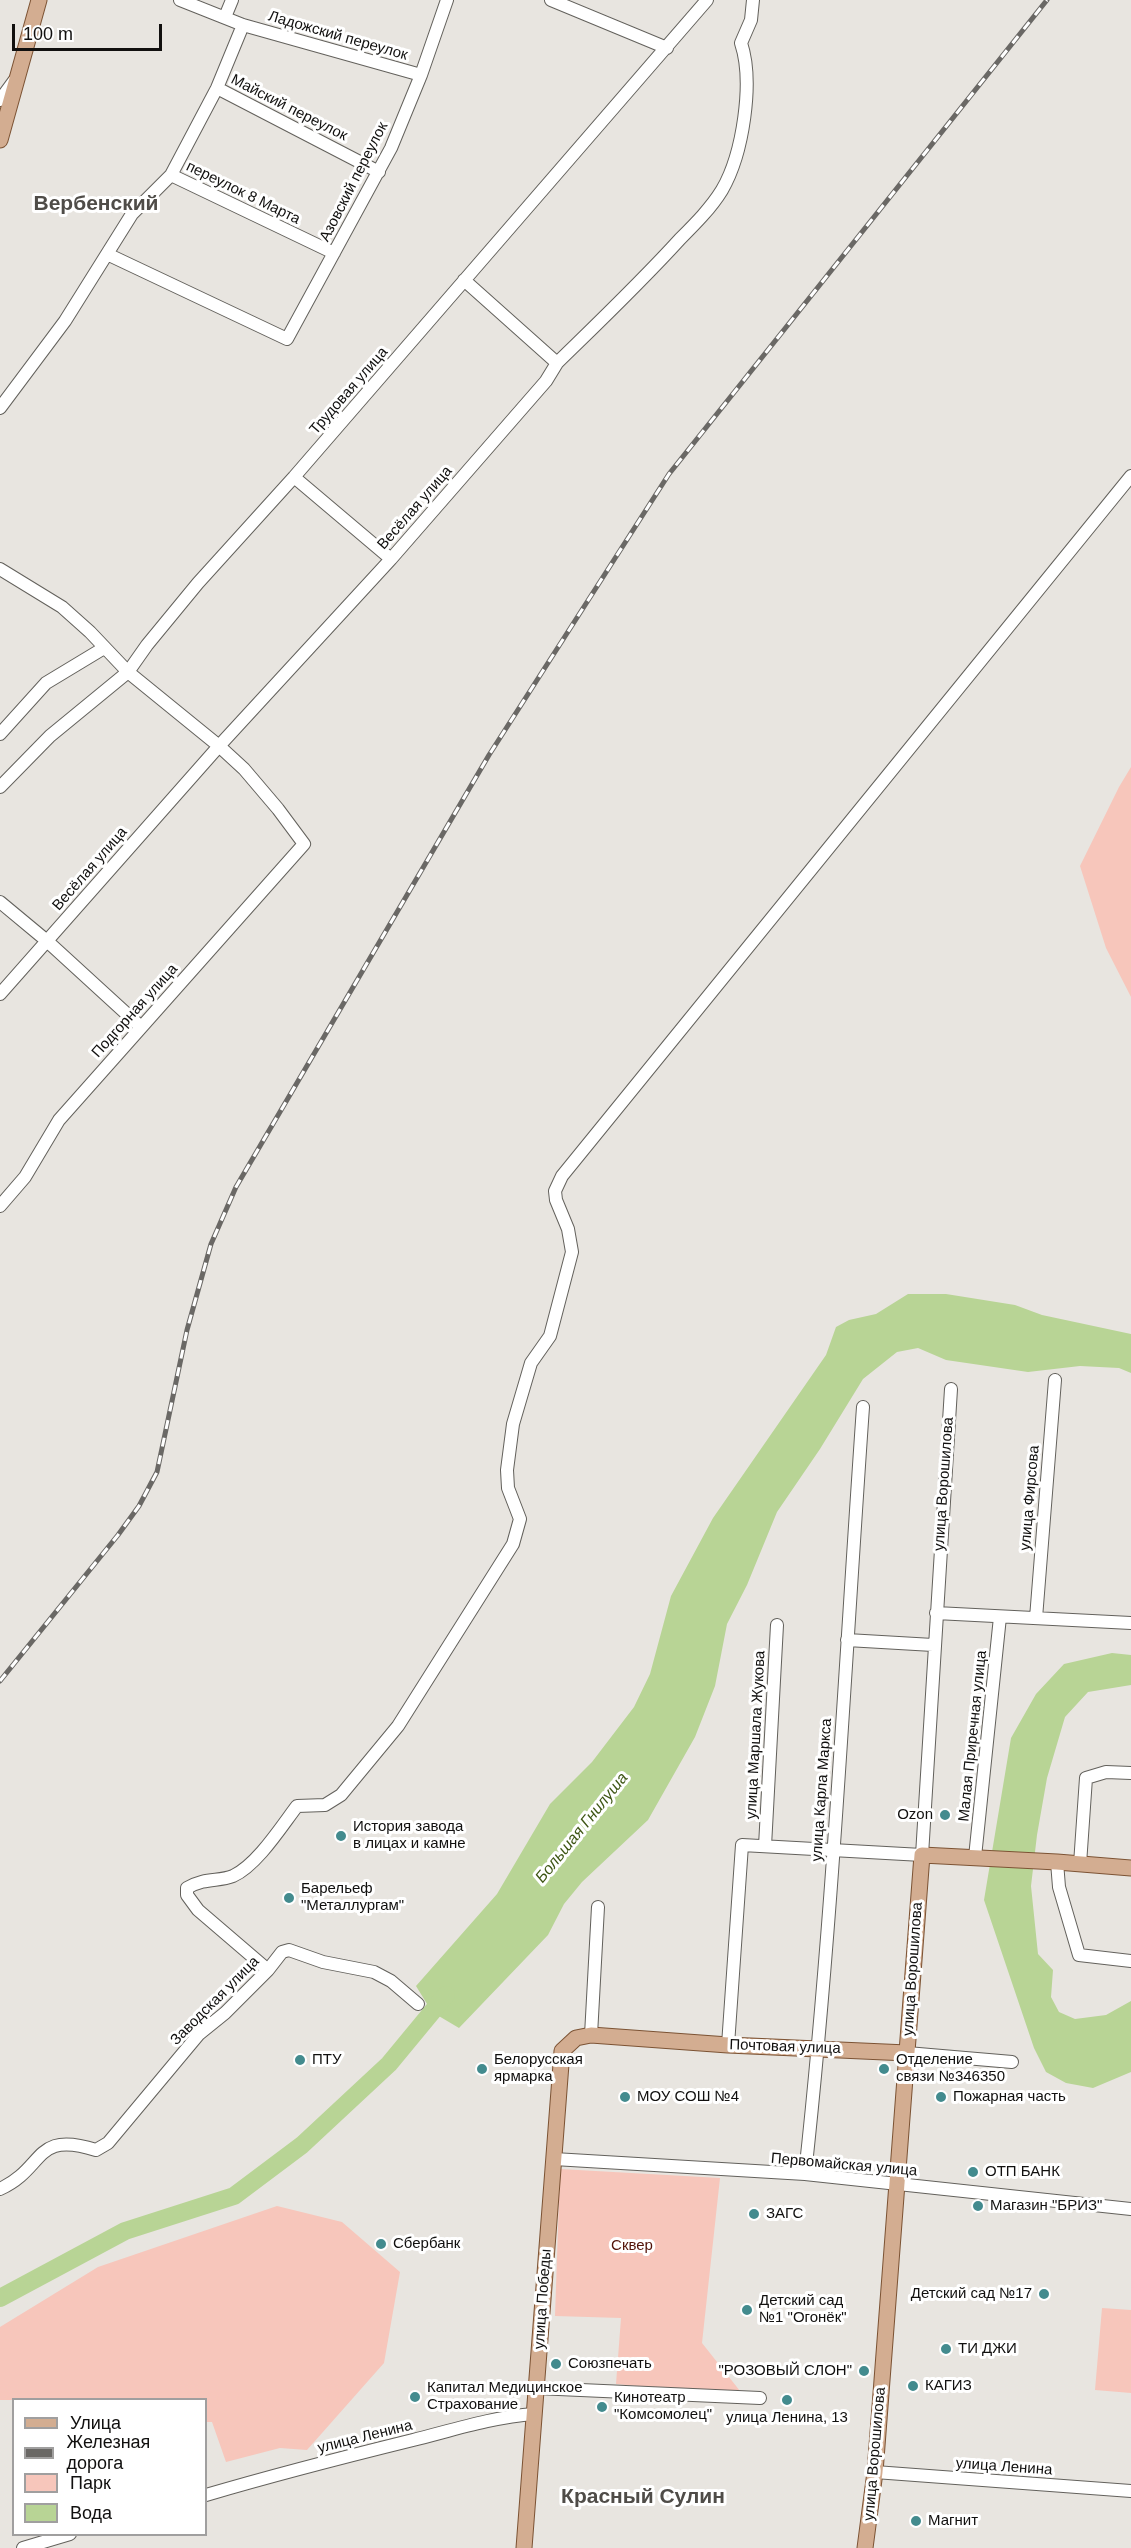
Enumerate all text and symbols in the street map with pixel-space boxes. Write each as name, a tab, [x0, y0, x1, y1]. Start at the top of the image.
street label: Ладожский переулок	[266, 7, 410, 65]
scale bar	[15, 12, 165, 50]
text: 100 m	[23, 24, 73, 44]
street label: Майский переулок	[228, 71, 350, 145]
street label: Азовский переулок	[316, 119, 392, 245]
street label: переулок 8 Марта	[183, 158, 303, 228]
district label: Вербенский	[33, 191, 159, 217]
street label: Трудовая улица	[306, 343, 392, 439]
street label: Весёлая улица	[374, 463, 456, 553]
street label: Весёлая улица	[49, 824, 131, 914]
street label: Подгорная улица	[88, 961, 182, 1061]
street label: улица Ворошилова	[930, 1416, 958, 1552]
street label: улица Фирсова	[1016, 1445, 1044, 1551]
street label: улица Маршала Жукова	[743, 1650, 769, 1820]
street label: Малая Приречная улица	[955, 1650, 991, 1822]
street label: улица Карла Маркса	[808, 1718, 836, 1862]
water label: Большая Гнилуша	[532, 1769, 632, 1887]
place label: Ozon	[897, 1806, 933, 1824]
marker: Ozon	[938, 1808, 952, 1822]
place label: История завода в лицах и камне	[353, 1818, 466, 1853]
marker: История завода в лицах и камне	[334, 1829, 348, 1843]
place label: Барельеф "Металлургам"	[301, 1880, 404, 1915]
marker: Барельеф "Металлургам"	[282, 1891, 296, 1905]
street label: улица Ворошилова	[899, 1901, 927, 2037]
street label: Заводская улица	[167, 1953, 263, 2049]
street label: Почтовая улица	[729, 2036, 841, 2058]
place label: ПТУ	[312, 2051, 341, 2069]
place label: Белорусская ярмарка	[494, 2051, 583, 2086]
place label: Отделение связи №346350	[896, 2051, 1005, 2086]
marker: ПТУ	[293, 2053, 307, 2067]
marker: Белорусская ярмарка	[475, 2062, 489, 2076]
marker: Отделение связи №346350	[877, 2062, 891, 2076]
place label: МОУ СОШ №4	[637, 2088, 739, 2106]
place label: Пожарная часть	[953, 2088, 1066, 2106]
marker: МОУ СОШ №4	[618, 2090, 632, 2104]
marker: Пожарная часть	[934, 2090, 948, 2104]
street label: Первомайская улица	[770, 2150, 918, 2180]
place label: ОТП БАНК	[985, 2163, 1060, 2181]
marker: ОТП БАНК	[966, 2165, 980, 2179]
place label: Магазин "БРИЗ"	[990, 2197, 1102, 2215]
marker: Магазин "БРИЗ"	[971, 2199, 985, 2213]
place label: ЗАГС	[766, 2205, 803, 2223]
marker: ЗАГС	[747, 2207, 761, 2221]
place label: Сбербанк	[393, 2235, 460, 2253]
marker: Сбербанк	[374, 2237, 388, 2251]
park label: Сквер	[611, 2237, 653, 2255]
street label: улица Победы	[531, 2248, 555, 2350]
place label: Детский сад №17	[911, 2285, 1032, 2303]
marker: Детский сад №17	[1037, 2287, 1051, 2301]
place label: Детский сад №1 "Огонёк"	[759, 2292, 847, 2327]
marker: Детский сад №1 "Огонёк"	[740, 2303, 754, 2317]
place label: ТИ ДЖИ	[958, 2340, 1017, 2358]
marker: ТИ ДЖИ	[939, 2342, 953, 2356]
place label: Союзпечать	[568, 2355, 652, 2373]
marker: Союзпечать	[549, 2357, 563, 2371]
place label: "РОЗОВЫЙ СЛОН"	[719, 2362, 852, 2380]
marker: "РОЗОВЫЙ СЛОН"	[857, 2364, 871, 2378]
place label: КАГИЗ	[925, 2377, 972, 2395]
place label: Капитал Медицинское Страхование	[427, 2379, 583, 2414]
marker: КАГИЗ	[906, 2379, 920, 2393]
street label: улица Ворошилова	[860, 2386, 890, 2522]
place label: Кинотеатр "Комсомолец"	[614, 2389, 712, 2424]
marker: Капитал Медицинское Страхование	[408, 2390, 422, 2404]
marker: улица Ленина, 13	[780, 2393, 794, 2407]
legend	[12, 2398, 207, 2536]
marker: Кинотеатр "Комсомолец"	[595, 2400, 609, 2414]
place label: улица Ленина, 13	[726, 2409, 848, 2427]
text: Улица	[70, 2413, 121, 2433]
street label: улица Ленина	[316, 2417, 414, 2457]
text: Железная дорога	[66, 2432, 150, 2473]
street label: улица Ленина	[955, 2455, 1053, 2479]
text: Парк	[70, 2473, 111, 2493]
district label: Красный Сулин	[561, 2484, 725, 2510]
text: Вода	[70, 2503, 112, 2523]
place label: Магнит	[928, 2512, 978, 2530]
marker: Магнит	[909, 2514, 923, 2528]

